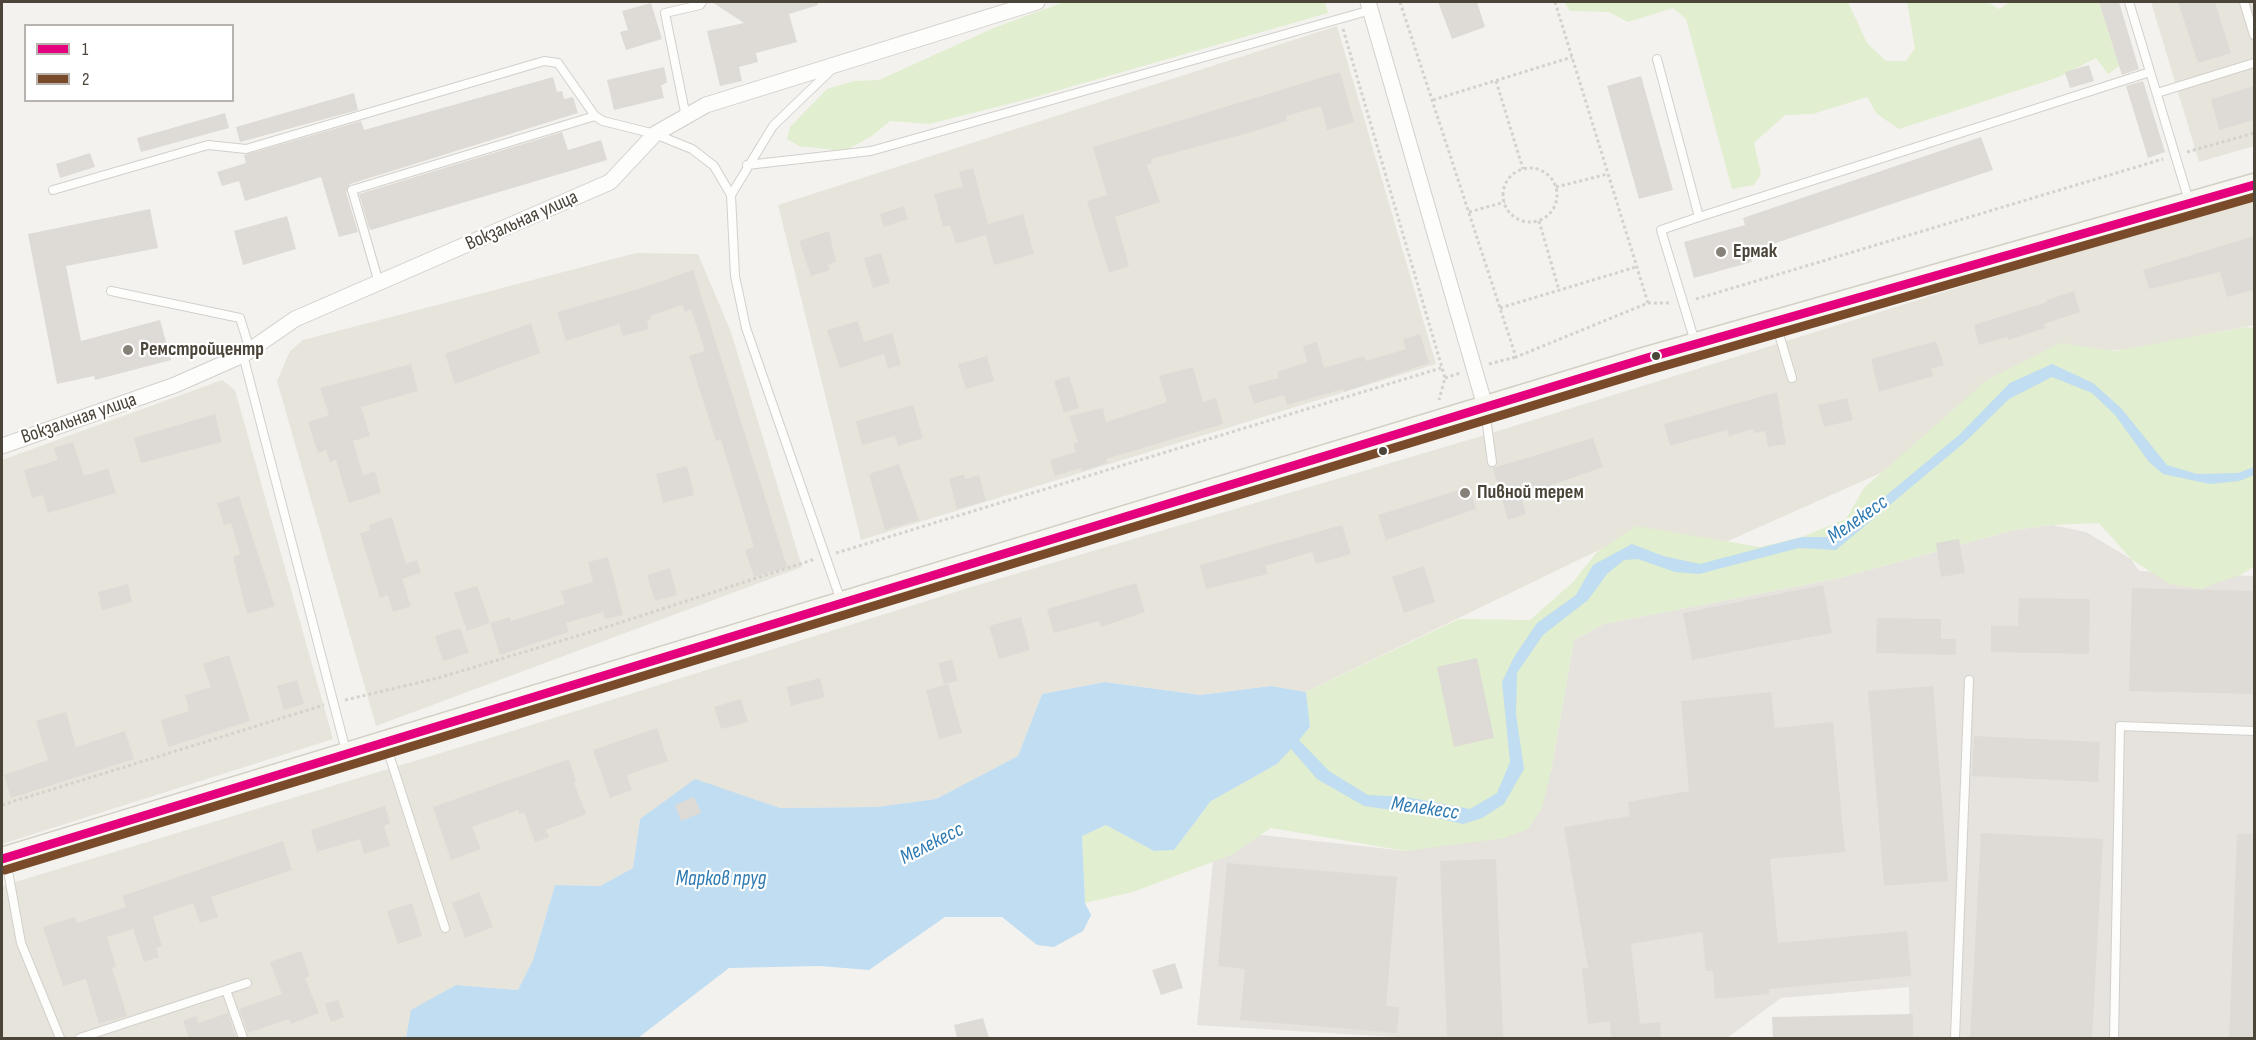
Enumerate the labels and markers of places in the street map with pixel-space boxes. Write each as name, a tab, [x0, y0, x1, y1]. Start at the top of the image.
place label: Ермак	[1733, 240, 1777, 264]
marker: Ермак	[1714, 245, 1728, 259]
place label: Ремстройцентр	[140, 338, 264, 362]
marker: Ремстройцентр	[121, 343, 135, 357]
unlabelled marker	[1650, 350, 1662, 362]
unlabelled marker	[1377, 445, 1389, 457]
place label: Пивной терем	[1477, 481, 1584, 505]
marker: Пивной терем	[1458, 486, 1472, 500]

